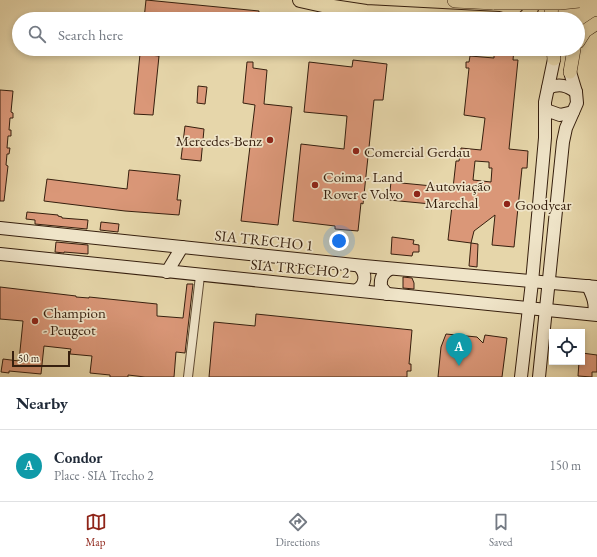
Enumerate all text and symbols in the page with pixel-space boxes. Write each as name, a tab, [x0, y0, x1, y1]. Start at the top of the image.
search box	[12, 12, 585, 56]
icon: search	[26, 23, 48, 45]
text: Search here	[58, 25, 123, 44]
place label: Mercedes-Benz	[176, 131, 262, 150]
marker: Mercedes-Benz	[265, 135, 275, 145]
place label: Comercial Gerdau	[364, 142, 470, 161]
marker: Comercial Gerdau	[351, 146, 361, 156]
place label: Coima - Land Rover e Volvo	[323, 167, 403, 203]
place label: Autoviação Marechal	[424, 176, 491, 212]
marker: Coima - Land Rover e Volvo	[310, 180, 320, 190]
marker: Autoviação Marechal	[412, 189, 422, 199]
place label: Goodyear	[515, 195, 571, 214]
marker: Goodyear	[502, 199, 512, 209]
street label: SIA TRECHO 1	[214, 225, 314, 255]
your location	[329, 231, 349, 251]
street label: SIA TRECHO 2	[250, 254, 351, 282]
place label: Champion - Peugeot	[43, 303, 106, 339]
marker: Champion - Peugeot	[30, 316, 40, 326]
map controls	[549, 329, 585, 365]
button: locate	[549, 329, 585, 365]
pin: A	[446, 333, 472, 366]
scale bar	[12, 349, 70, 368]
text: 50 m	[18, 351, 39, 365]
text: Nearby	[16, 392, 68, 414]
text: Condor	[54, 448, 102, 467]
text: A	[24, 457, 34, 474]
text: 150 m	[550, 457, 581, 474]
text: Place · SIA Trecho 2	[54, 467, 153, 484]
tab: Map	[85, 511, 107, 549]
tab: Directions	[276, 511, 320, 549]
tab: Saved	[489, 511, 512, 549]

